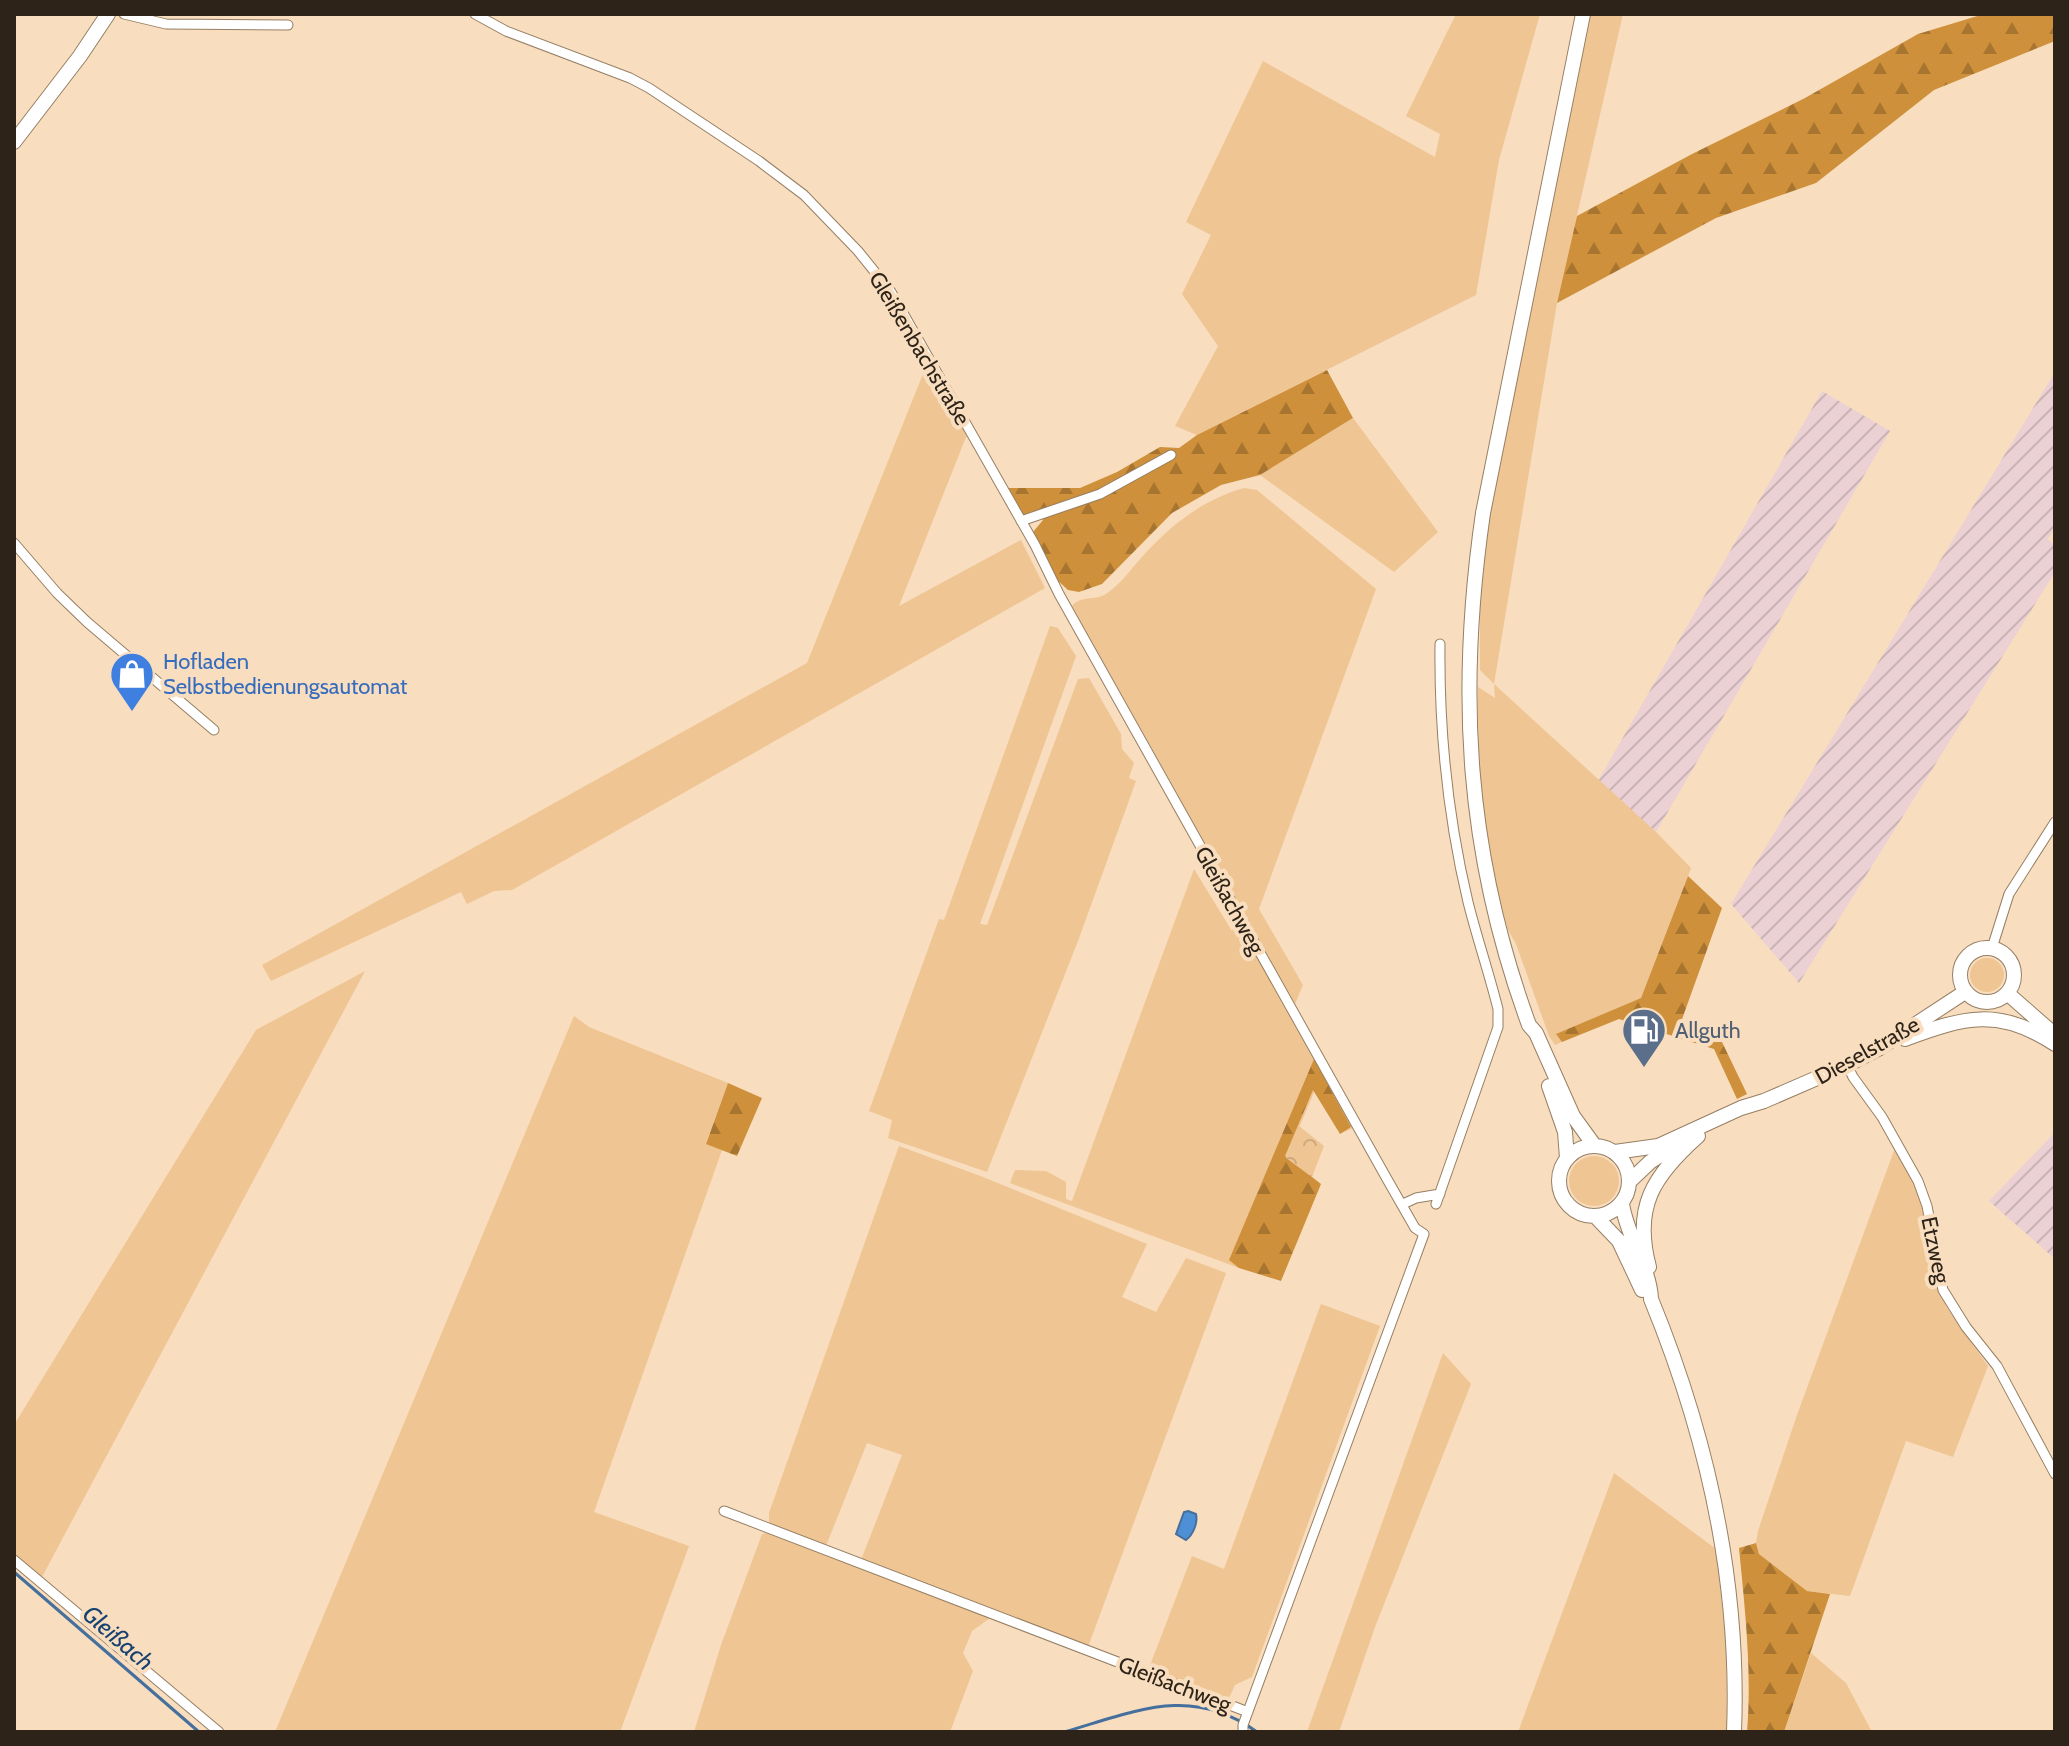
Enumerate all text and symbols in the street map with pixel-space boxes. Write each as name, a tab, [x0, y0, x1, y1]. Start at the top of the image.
street label: Gleißenbachstraße	[863, 267, 976, 430]
place label: Hofladen Selbstbedienungsautomat	[163, 648, 408, 700]
shop icon: Hofladen Selbstbedienungsautomat	[108, 650, 156, 713]
street label: Gleißachweg	[1189, 842, 1271, 960]
fuel station icon: Allguth	[1620, 1006, 1668, 1069]
street label: Dieselstraße	[1810, 1011, 1924, 1090]
place label: Allguth	[1675, 1017, 1741, 1044]
street label: Etzweg	[1915, 1214, 1956, 1287]
water label: Gleißach	[77, 1599, 160, 1676]
street label: Gleißachweg	[1115, 1651, 1236, 1719]

